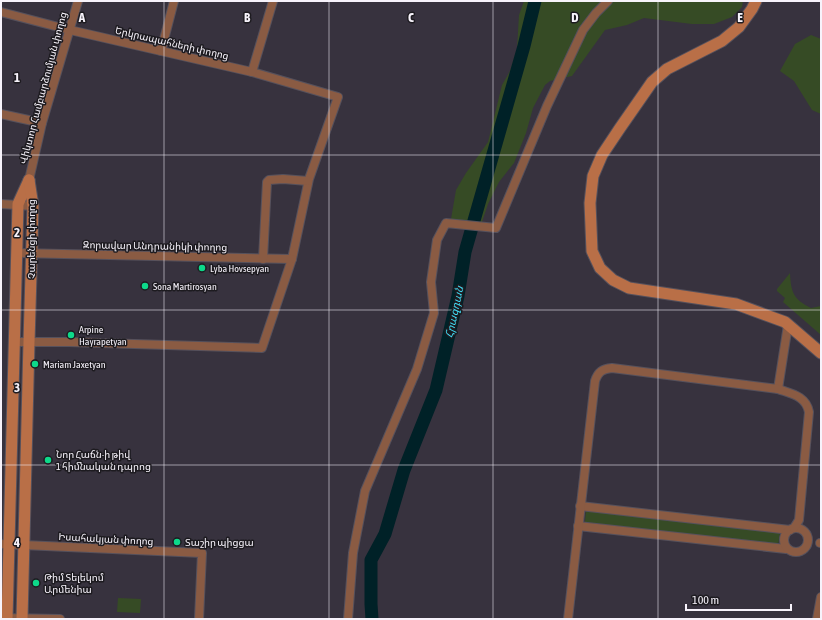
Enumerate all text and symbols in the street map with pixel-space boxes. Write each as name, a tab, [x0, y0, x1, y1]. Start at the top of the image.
text: A	[78, 10, 86, 25]
text: B	[244, 10, 251, 25]
text: C	[408, 10, 414, 25]
text: D	[571, 10, 579, 25]
text: E	[737, 10, 743, 25]
street label: Վիկտոր Համբարձումյան փողոց	[17, 11, 69, 165]
street label: Երկրապահների փողոց	[114, 25, 230, 61]
text: 1	[14, 70, 20, 85]
street label: Չարենցի փողոց	[26, 199, 37, 279]
text: 2	[14, 225, 20, 240]
street label: Զորավար Անդրանիկի փողոց	[83, 239, 227, 253]
marker: Lyba Hovsepyan	[197, 263, 207, 273]
place label: Lyba Hovsepyan	[210, 263, 269, 274]
marker: Sona Martirosyan	[140, 281, 150, 291]
place label: Sona Martirosyan	[153, 281, 217, 292]
water label: Հրազդան	[443, 285, 466, 339]
place label: Arpine Hayrapetyan	[79, 324, 127, 347]
marker: Arpine Hayrapetyan	[66, 330, 76, 340]
marker: Mariam Jaxetyan	[30, 359, 40, 369]
place label: Mariam Jaxetyan	[43, 359, 106, 370]
text: 3	[14, 380, 20, 395]
place label: Նոր Հաճն-ի թիվ 1 հիմնական դպրոց	[56, 449, 151, 472]
marker: Նոր Հաճն-ի թիվ 1 հիմնական դպրոց	[43, 455, 53, 465]
street label: Իսահակյան փողոց	[58, 531, 154, 547]
text: 4	[13, 535, 20, 550]
marker: Տաշիր պիցցա	[172, 537, 182, 547]
place label: Տաշիր պիցցա	[185, 537, 254, 548]
place label: Թիմ Տելեկոմ Արմենիա	[44, 572, 104, 595]
marker: Թիմ Տելեկոմ Արմենիա	[31, 578, 41, 588]
scale bar	[686, 586, 791, 612]
text: 100 m	[692, 593, 719, 607]

